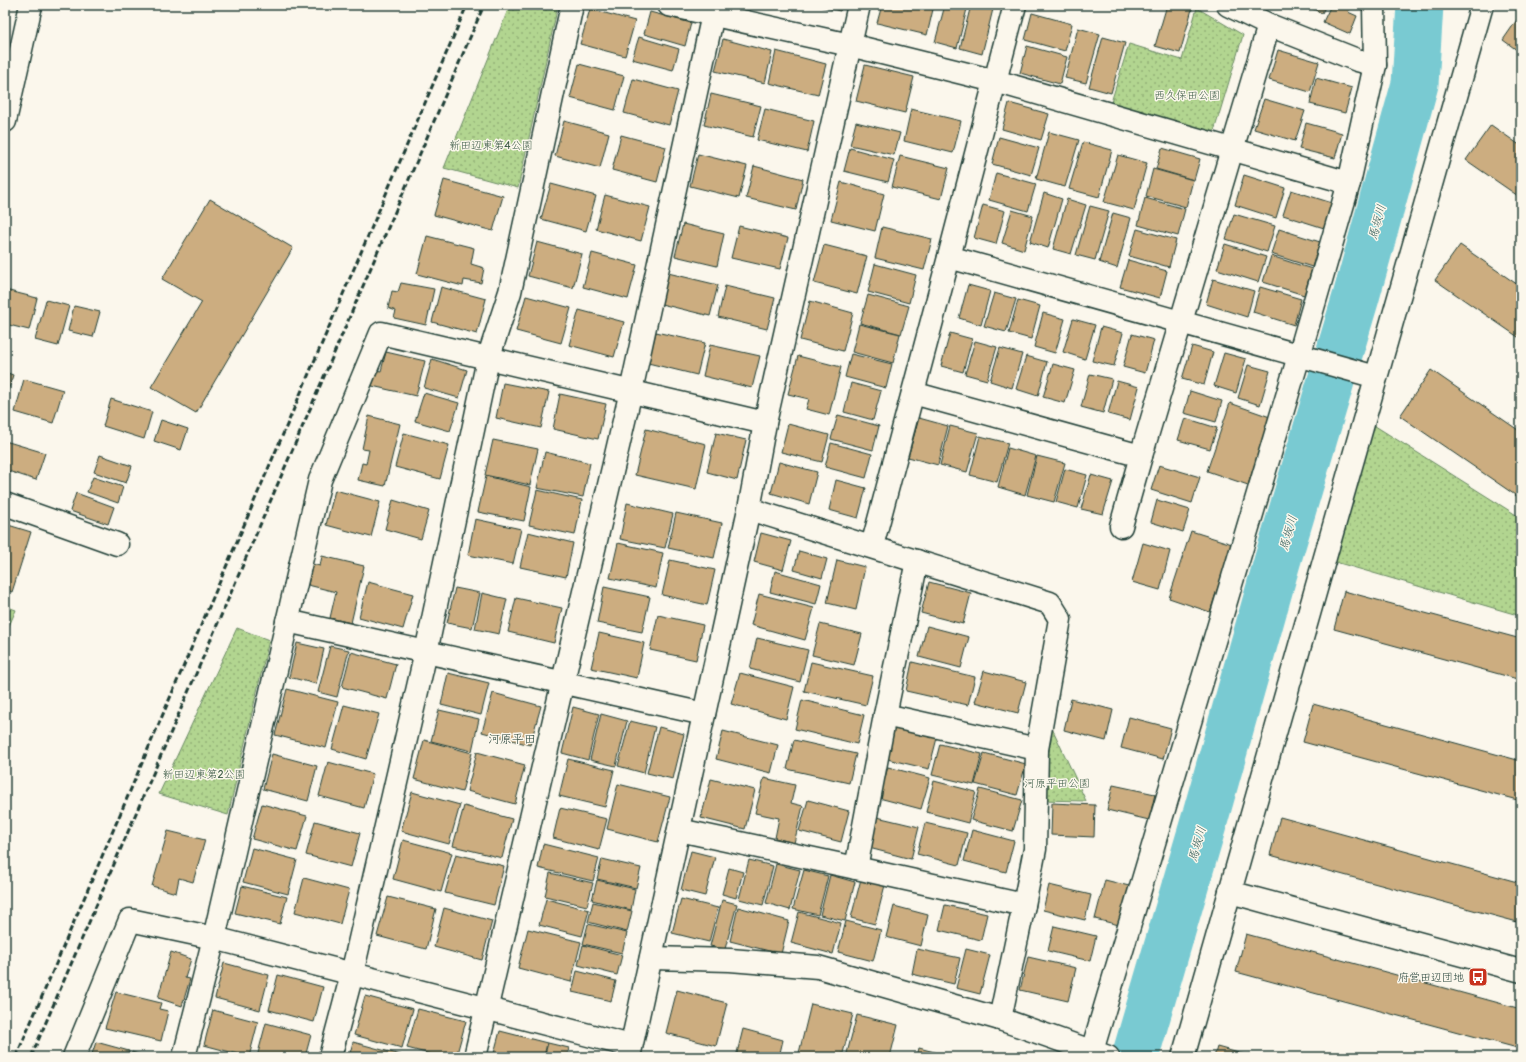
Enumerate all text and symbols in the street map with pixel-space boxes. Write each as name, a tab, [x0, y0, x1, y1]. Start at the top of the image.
park label: 西久保田公園	[1154, 89, 1220, 102]
park label: 新田辺東第4公園	[449, 139, 533, 152]
water label: 馬坂川	[1366, 203, 1389, 241]
water label: 馬坂川	[1276, 514, 1301, 553]
district label: 河原平田	[488, 732, 536, 747]
park label: 新田辺東第2公園	[162, 768, 246, 781]
park label: 河原平田公園	[1024, 777, 1090, 790]
water label: 馬坂川	[1185, 825, 1210, 864]
bus stop icon: 府営田辺団地	[1467, 966, 1489, 988]
place label: 府営田辺団地	[1398, 971, 1464, 984]

